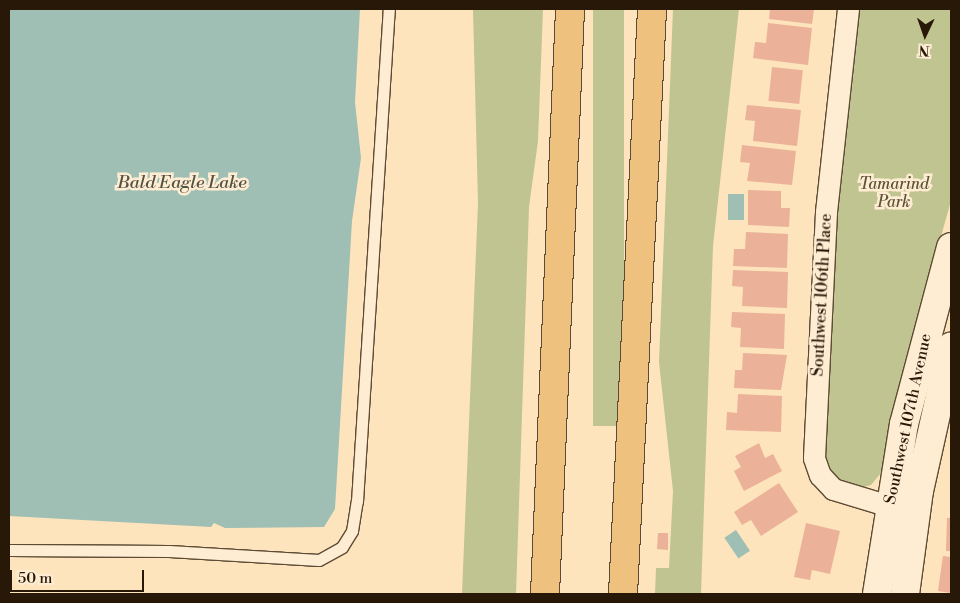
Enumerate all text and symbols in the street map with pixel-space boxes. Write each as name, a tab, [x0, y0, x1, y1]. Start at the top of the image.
north arrow	[900, 10, 950, 60]
text: N	[918, 41, 930, 59]
water label: Bald Eagle Lake	[117, 172, 247, 194]
park label: Tamarind Park	[859, 174, 929, 212]
street label: Southwest 106th Place	[808, 213, 836, 377]
street label: Southwest 107th Avenue	[881, 332, 935, 506]
scale bar	[12, 560, 146, 592]
text: 50 m	[18, 569, 52, 588]

